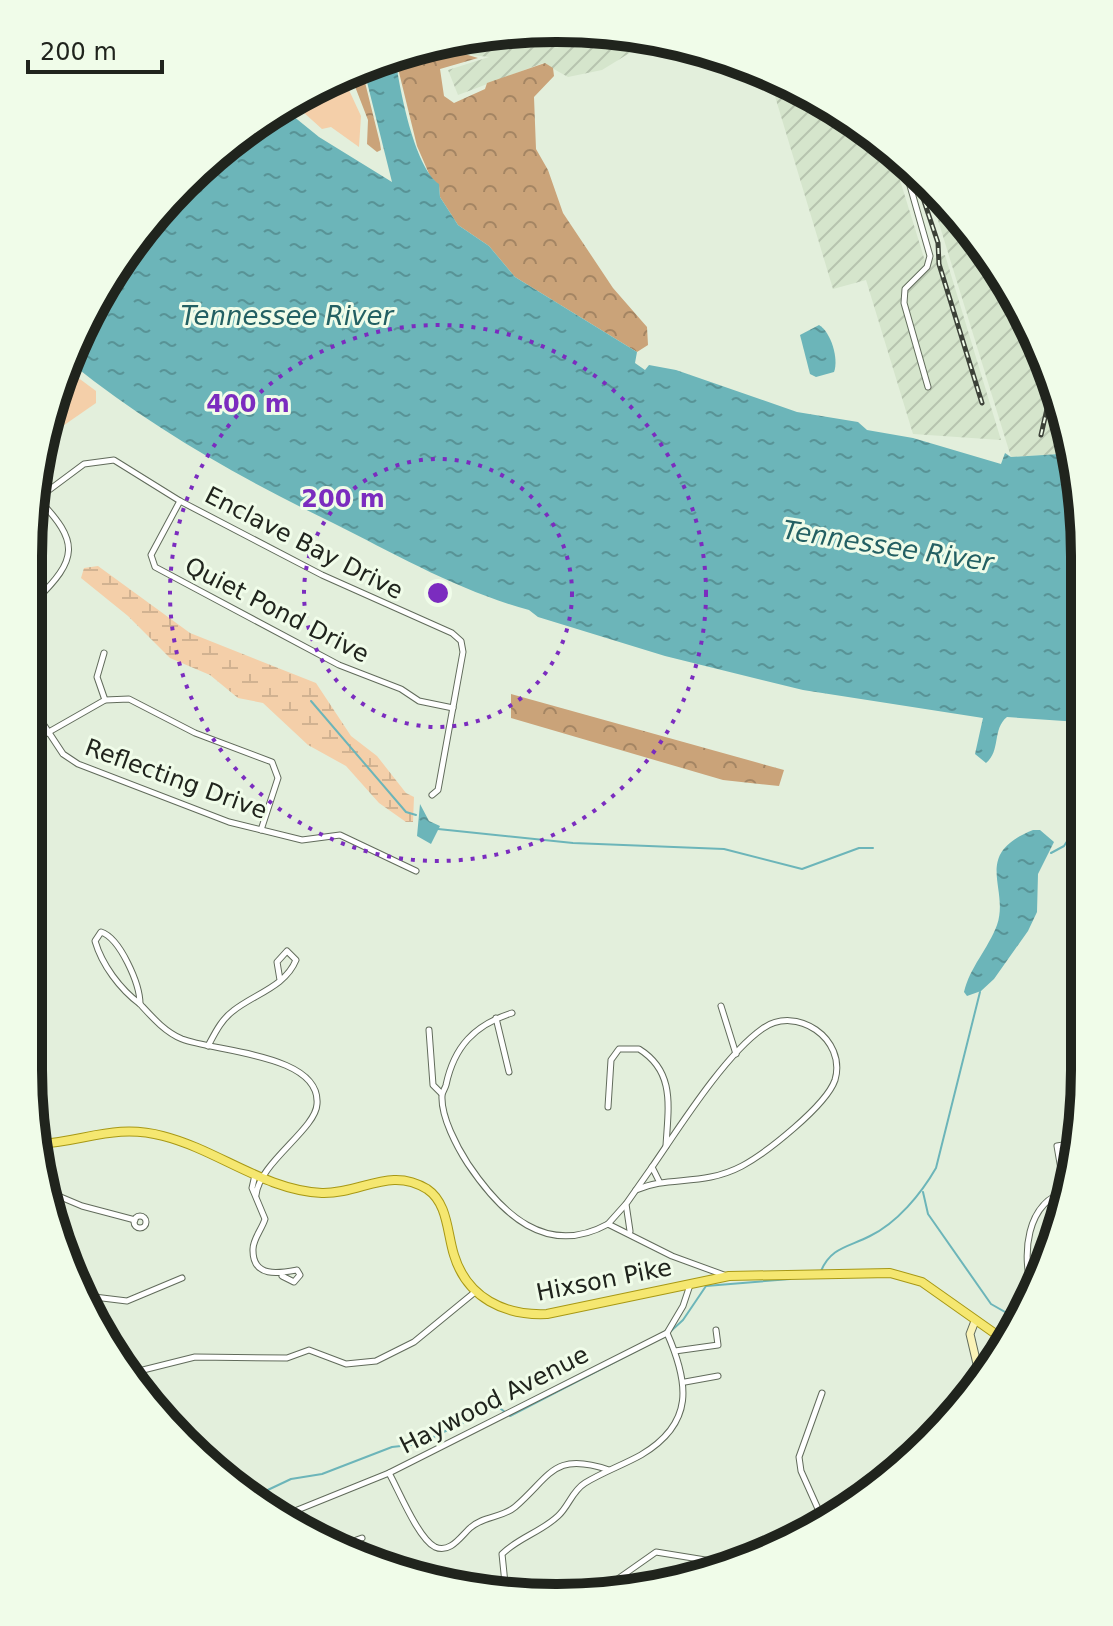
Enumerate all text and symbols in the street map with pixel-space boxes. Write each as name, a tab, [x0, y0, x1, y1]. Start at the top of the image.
scale bar	[28, 24, 162, 74]
text: 200 m	[40, 38, 117, 66]
water label: Tennessee River	[181, 301, 395, 331]
text: 400 m	[206, 390, 290, 418]
street label: Enclave Bay Drive	[200, 481, 408, 605]
text: 200 m	[301, 485, 385, 513]
water label: Tennessee River	[781, 515, 997, 578]
street label: Quiet Pond Drive	[180, 551, 374, 669]
centre of rings	[424, 579, 452, 607]
street label: Reflecting Drive	[81, 733, 271, 825]
street label: Hixson Pike	[534, 1253, 674, 1307]
street label: Haywood Avenue	[395, 1340, 593, 1460]

